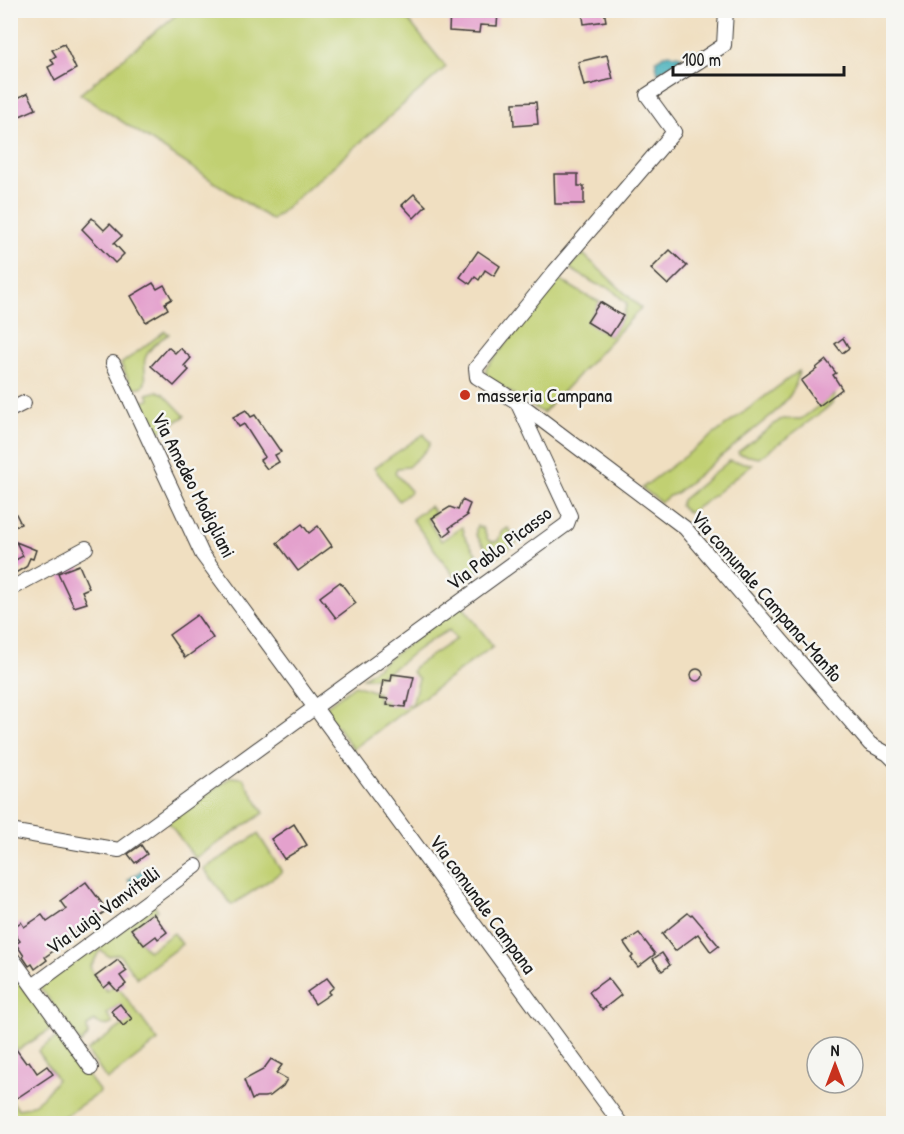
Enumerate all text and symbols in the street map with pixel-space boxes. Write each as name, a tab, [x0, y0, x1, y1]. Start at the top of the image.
scale bar	[673, 39, 844, 77]
text: 100 m	[682, 47, 721, 72]
place label: masseria Campana	[477, 381, 612, 408]
marker: masseria Campana	[458, 388, 472, 402]
street label: Via Amedeo Modigliani	[146, 407, 243, 562]
street label: Via Pablo Picasso	[441, 499, 557, 596]
street label: Via comunale Campana-Manfio	[685, 504, 849, 687]
street label: Via comunale Campana	[424, 829, 543, 979]
street label: Via Luigi Vanvitelli	[40, 859, 165, 960]
north arrow	[805, 1035, 865, 1095]
text: N	[831, 1039, 840, 1061]

